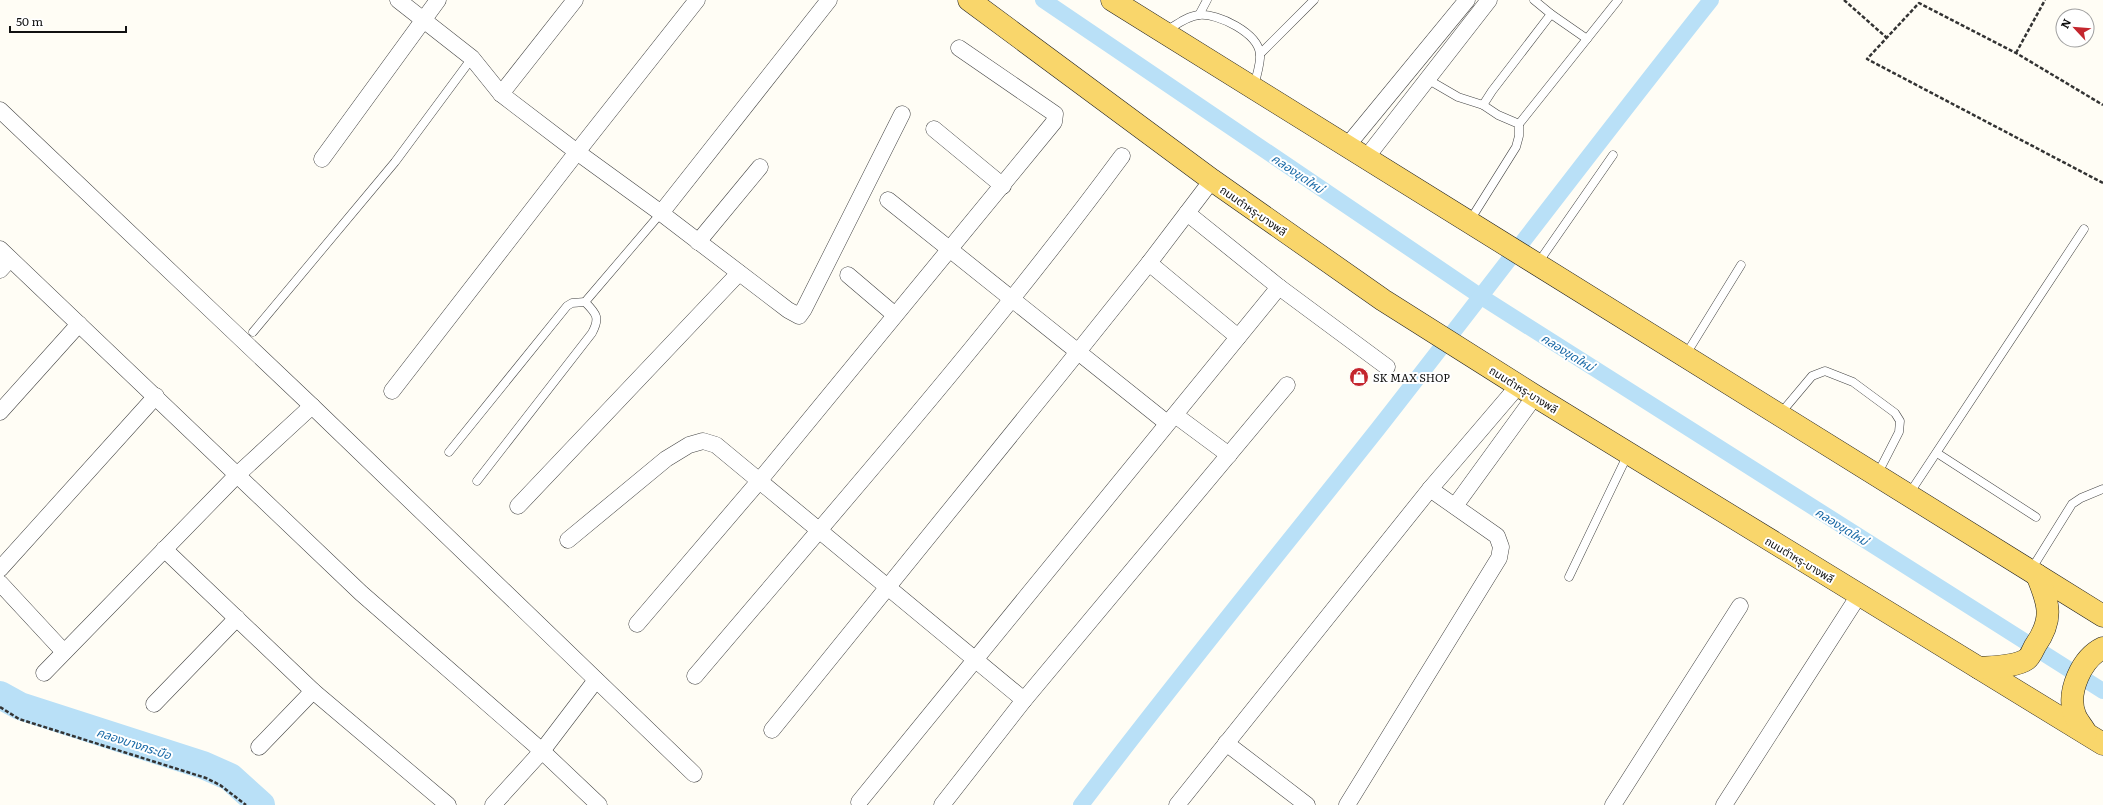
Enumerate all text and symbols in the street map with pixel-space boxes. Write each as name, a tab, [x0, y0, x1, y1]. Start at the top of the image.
scale bar	[10, 8, 126, 34]
north arrow	[2055, 8, 2095, 48]
text: 50 m	[16, 12, 43, 30]
text: N	[2056, 16, 2074, 31]
water label: คลองขุดใหม่	[1268, 149, 1329, 198]
street label: ถนนตำหรุ-บางพลี	[1217, 181, 1291, 239]
water label: คลองขุดใหม่	[1538, 329, 1600, 376]
street label: ถนนตำหรุ-บางพลี	[1487, 361, 1561, 417]
shop icon: SK MAX SHOP	[1348, 366, 1370, 388]
place label: SK MAX SHOP	[1373, 369, 1450, 385]
water label: คลองขุดใหม่	[1812, 503, 1874, 550]
street label: ถนนตำหรุ-บางพลี	[1762, 532, 1838, 586]
water label: คลองบางกระบือ	[94, 722, 175, 764]

